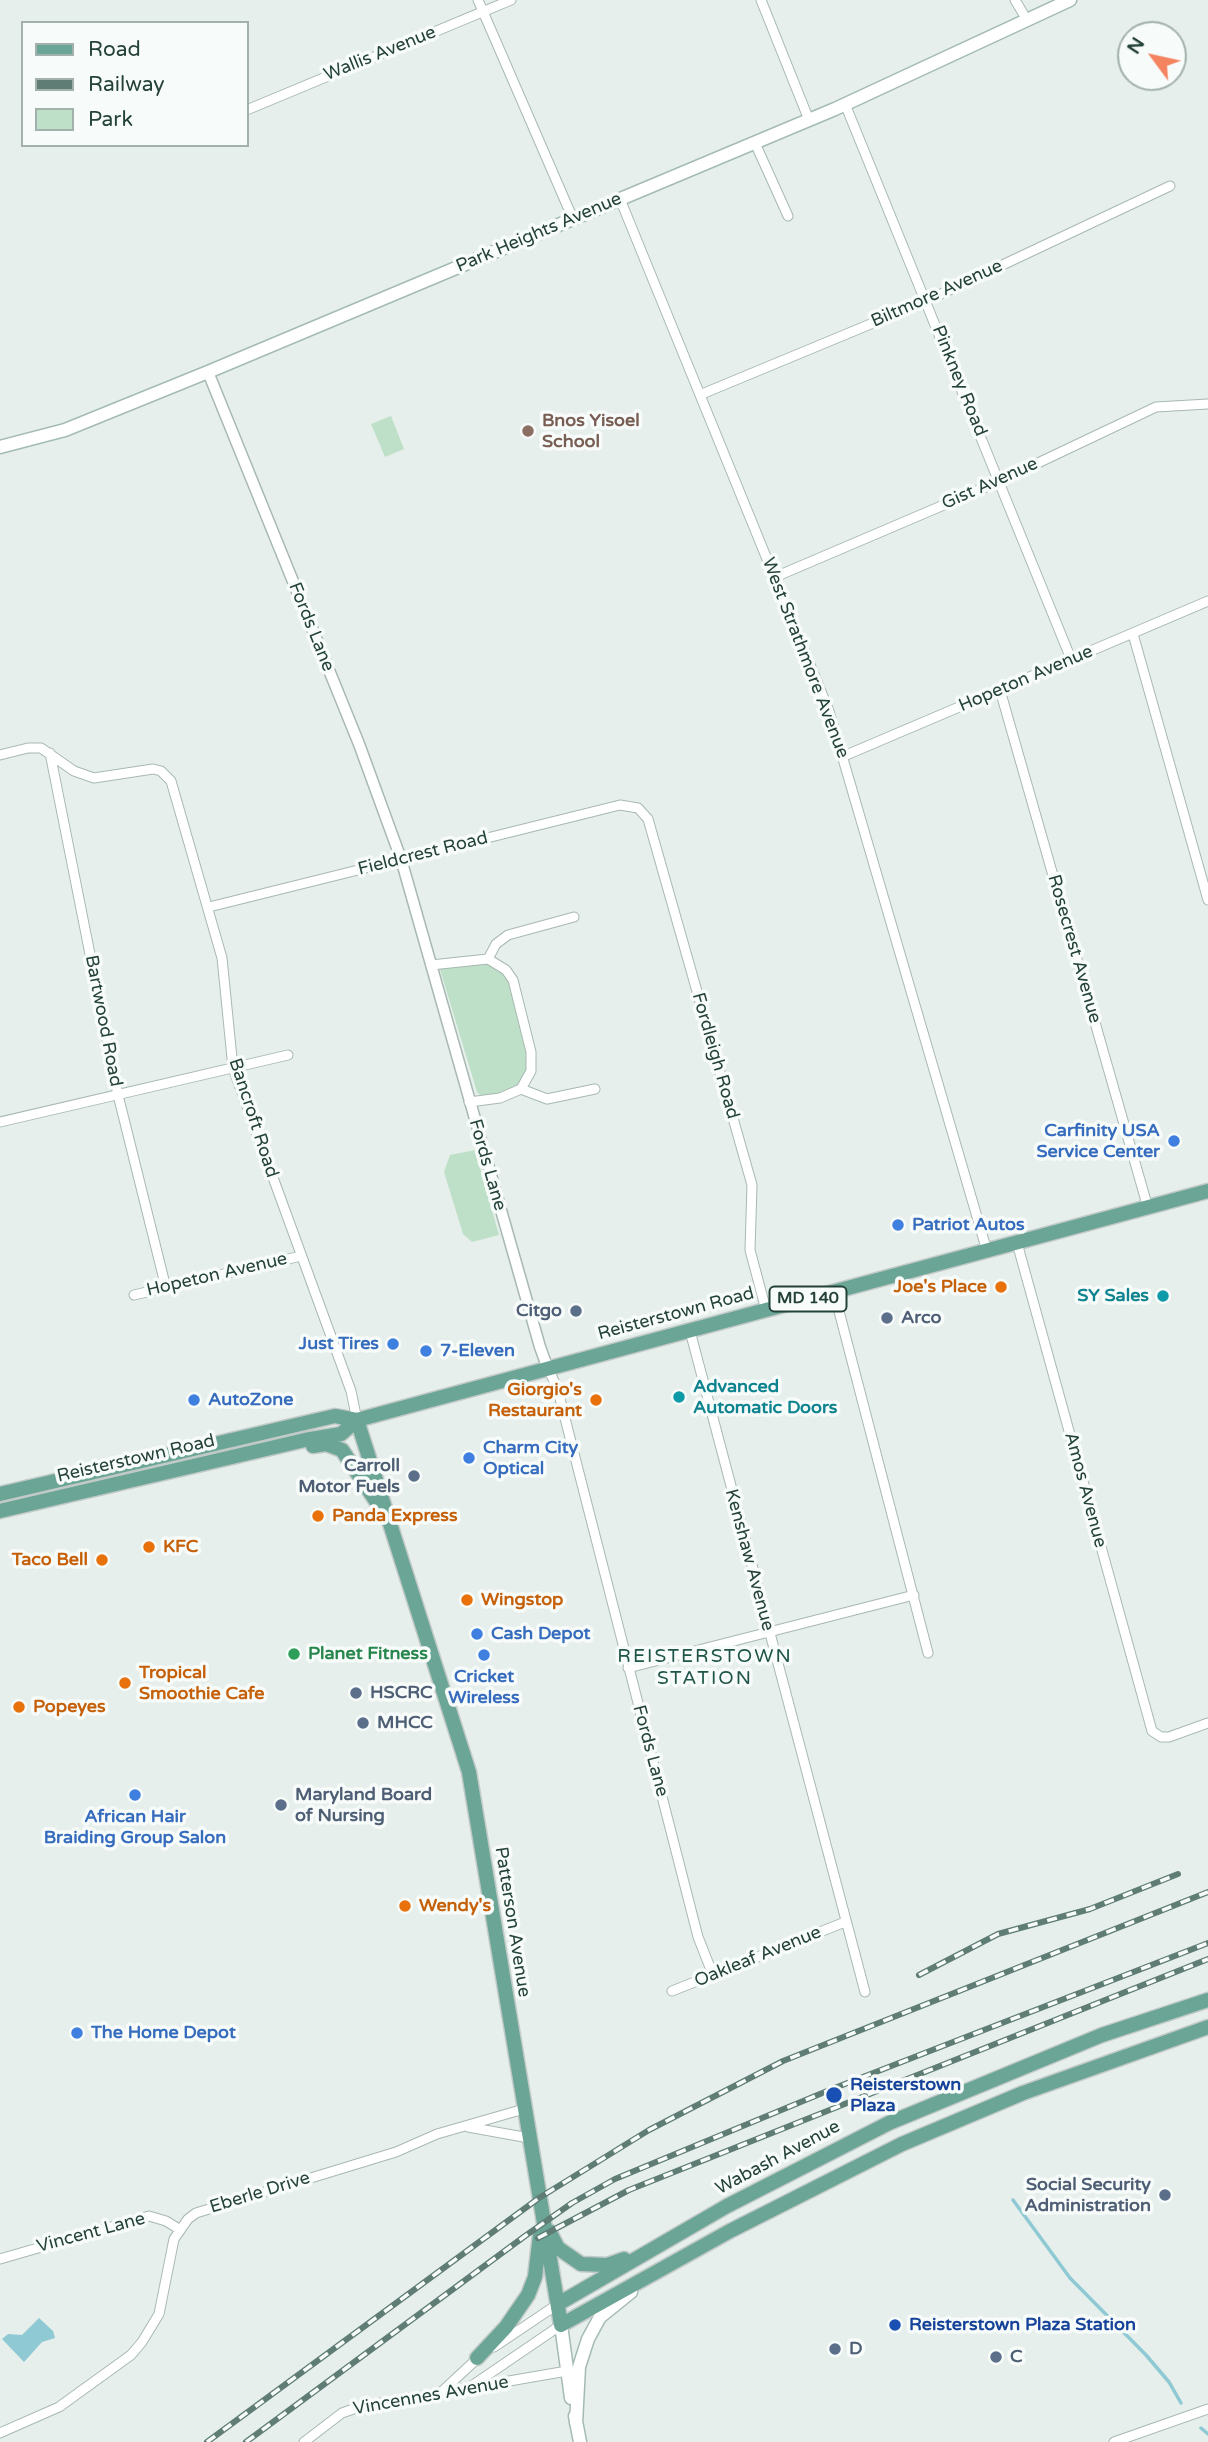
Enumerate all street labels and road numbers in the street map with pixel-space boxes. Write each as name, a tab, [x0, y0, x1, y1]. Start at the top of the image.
street label: Wallis Avenue	[321, 22, 439, 86]
street label: Park Heights Avenue	[453, 188, 625, 278]
street label: Biltmore Avenue	[868, 255, 1006, 333]
street label: Pinkney Road	[927, 322, 991, 440]
street label: Gist Avenue	[939, 453, 1041, 515]
street label: West Strathmore Avenue	[757, 555, 853, 761]
street label: Fords Lane	[283, 579, 339, 675]
street label: Hopeton Avenue	[956, 641, 1096, 717]
street label: Fieldcrest Road	[356, 827, 490, 881]
street label: Rosecrest Avenue	[1042, 872, 1106, 1026]
street label: Bartwood Road	[80, 953, 126, 1089]
street label: Fordleigh Road	[687, 990, 743, 1122]
street label: Bancroft Road	[224, 1056, 282, 1180]
street label: Fords Lane	[464, 1117, 510, 1213]
street label: Hopeton Avenue	[145, 1248, 289, 1302]
street label: Reisterstown Road	[595, 1283, 757, 1345]
road number: MD 140	[770, 1287, 846, 1312]
street label: Reisterstown Road	[55, 1430, 217, 1488]
street label: Amos Avenue	[1059, 1430, 1111, 1550]
street label: Kenshaw Avenue	[720, 1487, 778, 1633]
street label: Fords Lane	[627, 1703, 673, 1799]
street label: Patterson Avenue	[489, 1845, 535, 1999]
street label: Oakleaf Avenue	[691, 1922, 825, 1992]
street label: Wabash Avenue	[712, 2116, 844, 2200]
street label: Eberle Drive	[207, 2168, 313, 2218]
street label: Vincent Lane	[34, 2208, 148, 2258]
street label: Vincennes Avenue	[352, 2372, 510, 2420]

